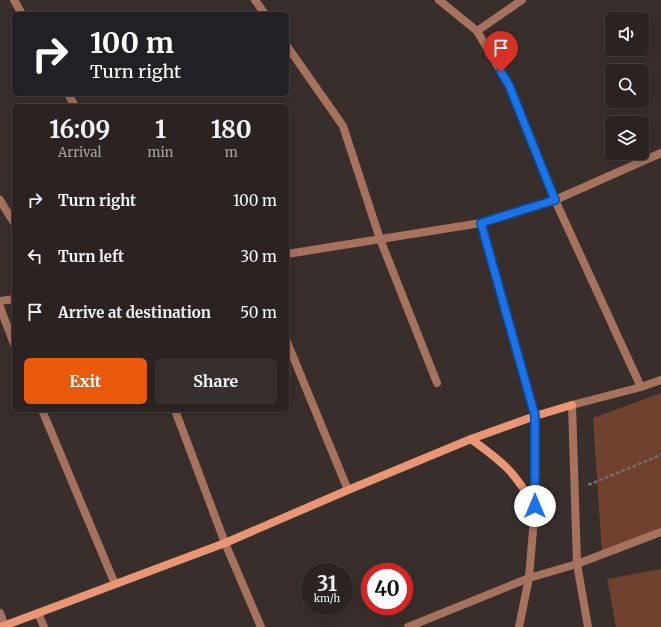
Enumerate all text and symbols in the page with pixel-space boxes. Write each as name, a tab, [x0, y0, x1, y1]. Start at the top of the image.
map controls	[605, 12, 649, 160]
button: sound	[605, 12, 649, 56]
text: 100 m	[90, 25, 174, 61]
icon: right	[24, 28, 76, 80]
pin	[484, 31, 518, 72]
icon: arrive	[490, 37, 512, 59]
text: Turn right	[90, 60, 181, 83]
button: search	[605, 64, 649, 108]
text: 16:09	[49, 114, 110, 145]
text: 1	[155, 114, 166, 145]
text: 180	[211, 114, 252, 145]
button: layers	[605, 116, 649, 160]
text: Arrival	[58, 144, 102, 161]
text: min	[148, 144, 173, 161]
text: m	[225, 144, 238, 161]
icon: right	[24, 189, 46, 211]
text: Turn right	[58, 191, 136, 210]
text: 100 m	[233, 191, 277, 210]
icon: left	[24, 245, 46, 267]
text: Turn left	[58, 247, 124, 266]
text: 30 m	[240, 247, 277, 266]
icon: arrive	[24, 301, 46, 323]
text: Arrive at destination	[58, 303, 211, 322]
text: 50 m	[240, 303, 277, 322]
button: Exit	[24, 358, 147, 404]
button: Share	[155, 358, 277, 404]
position arrow	[514, 485, 556, 527]
speed limit sign: 40	[361, 563, 413, 615]
text: 31	[317, 571, 337, 596]
text: km/h	[314, 592, 340, 605]

